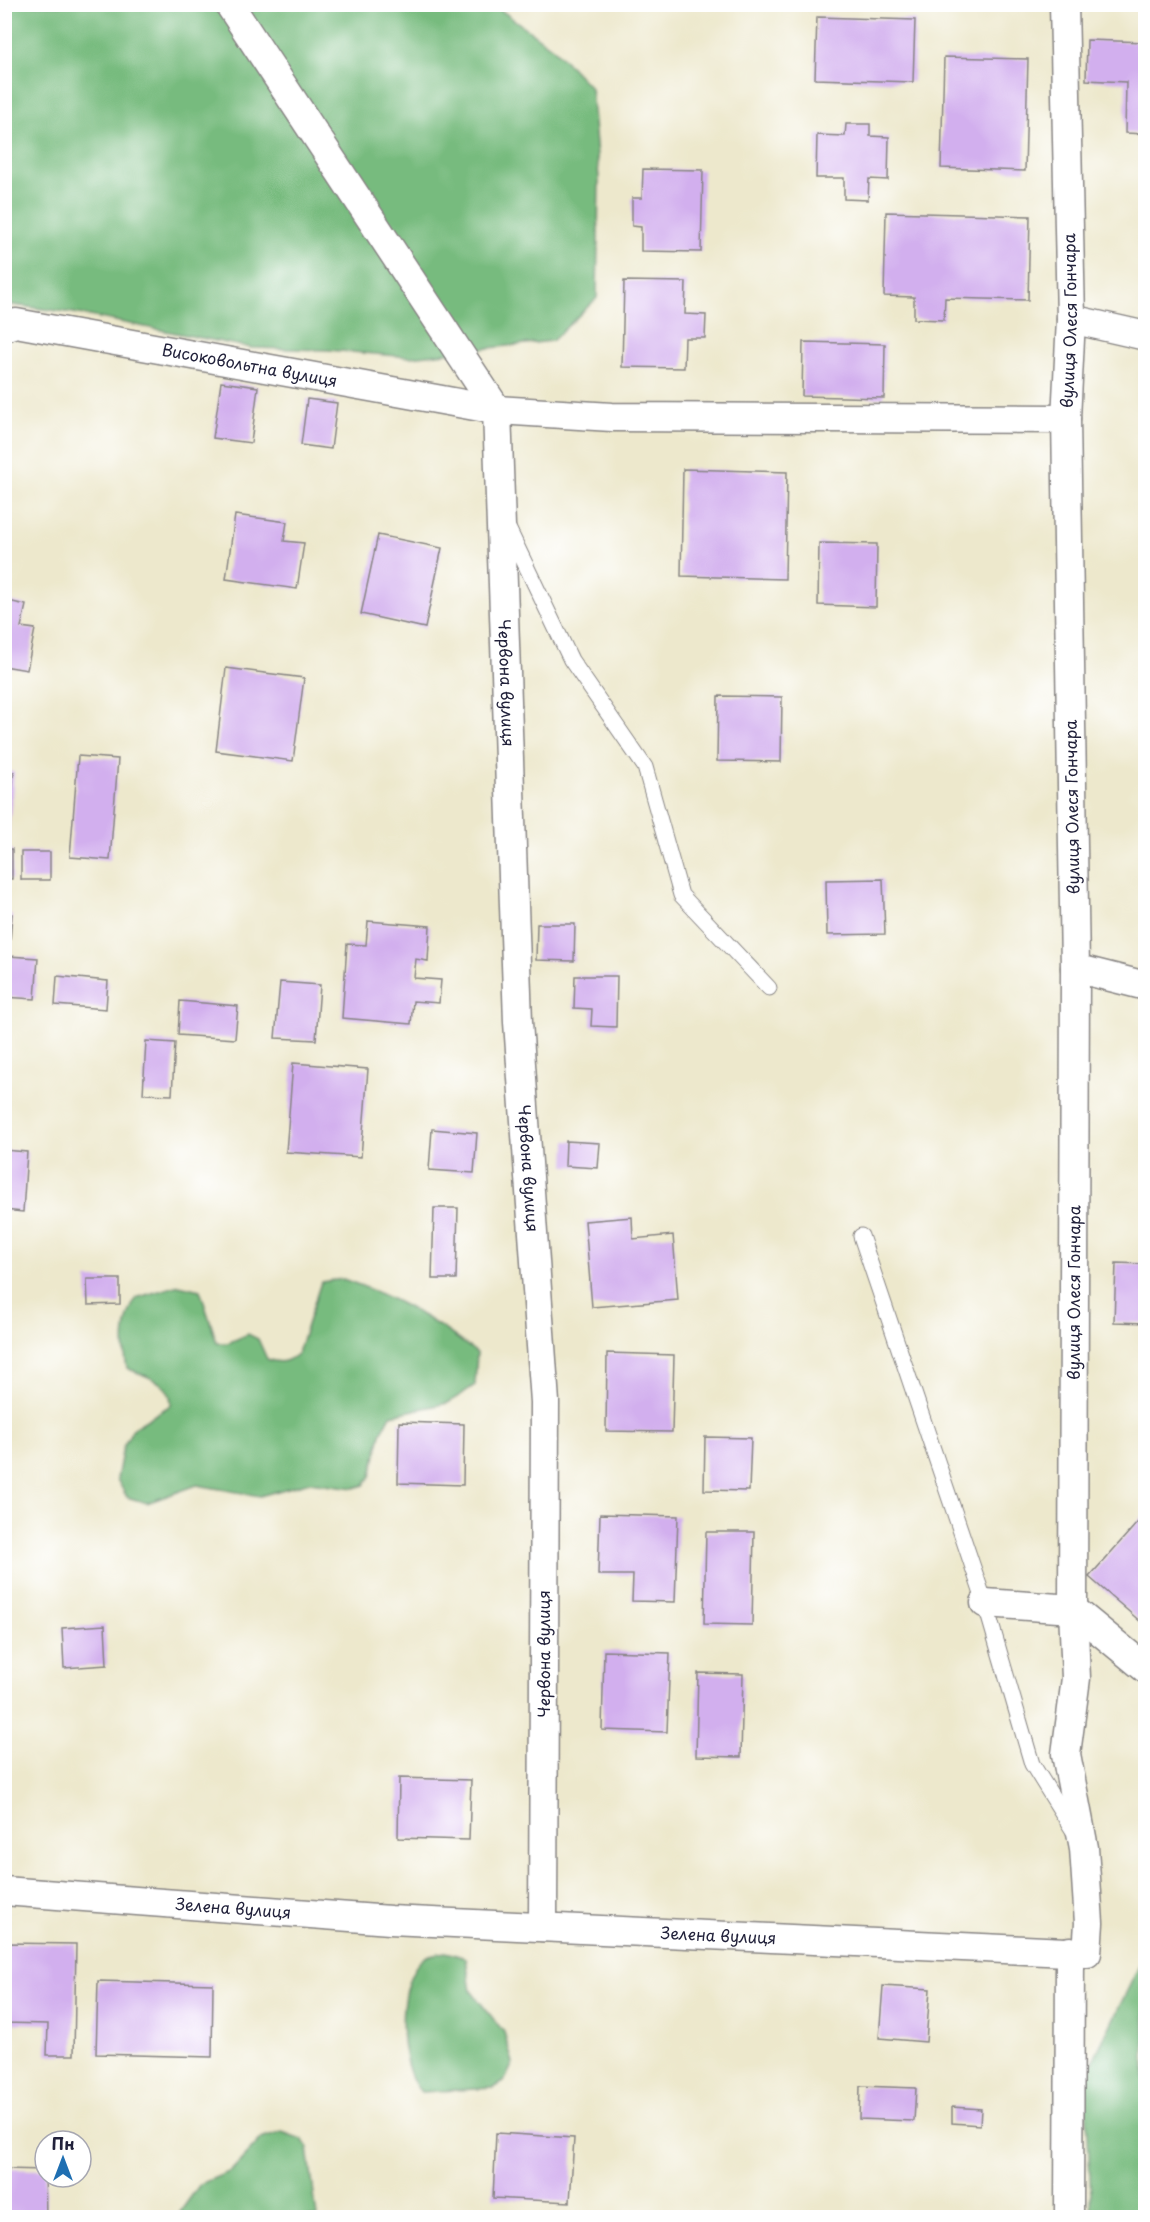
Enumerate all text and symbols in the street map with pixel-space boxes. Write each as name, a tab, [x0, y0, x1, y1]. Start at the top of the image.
street label: вулиця Олеся Гончара	[1054, 233, 1082, 409]
street label: Високовольтна вулиця	[160, 337, 339, 392]
street label: Червона вулиця	[493, 619, 522, 747]
street label: вулиця Олеся Гончара	[1057, 720, 1085, 894]
street label: Червона вулиця	[513, 1104, 546, 1233]
street label: вулиця Олеся Гончара	[1061, 1205, 1085, 1380]
street label: Червона вулиця	[531, 1590, 555, 1718]
street label: Зелена вулиця	[175, 1891, 292, 1924]
street label: Зелена вулиця	[660, 1920, 777, 1949]
north arrow	[33, 2129, 93, 2189]
text: Пн	[51, 2131, 75, 2155]

